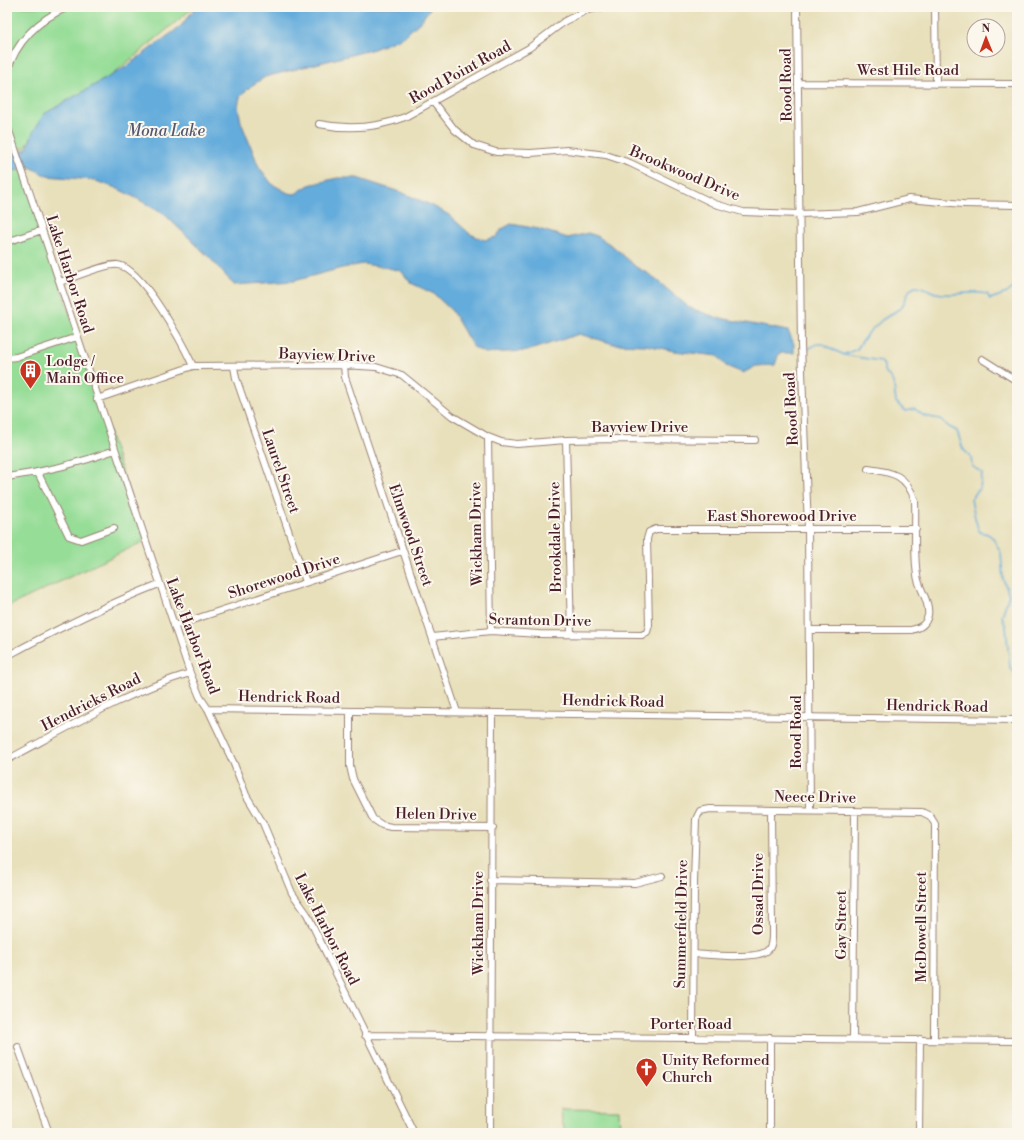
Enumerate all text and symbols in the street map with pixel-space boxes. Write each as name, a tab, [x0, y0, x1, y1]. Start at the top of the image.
north arrow	[966, 18, 1006, 58]
text: N	[981, 22, 991, 36]
street label: Rood Point Road	[406, 36, 515, 108]
street label: Rood Road	[776, 48, 797, 122]
street label: West Hile Road	[856, 61, 960, 80]
water label: Mona Lake	[127, 121, 205, 141]
street label: Brookwood Drive	[626, 141, 743, 205]
street label: Lake Harbor Road	[41, 213, 98, 336]
street label: Bayview Drive	[277, 344, 376, 367]
place label: Lodge / Main Office	[46, 352, 124, 388]
building icon: Lodge / Main Office	[17, 357, 43, 390]
street label: Rood Road	[780, 371, 803, 446]
street label: Bayview Drive	[591, 418, 688, 437]
street label: Laurel Street	[257, 426, 304, 517]
street label: Elmwood Street	[384, 481, 437, 590]
street label: Brookdale Drive	[545, 481, 566, 594]
street label: Wickham Drive	[466, 482, 487, 587]
street label: East Shorewood Drive	[707, 507, 857, 526]
street label: Shorewood Drive	[226, 549, 343, 604]
street label: Lake Harbor Road	[162, 575, 224, 698]
street label: Scranton Drive	[488, 610, 592, 631]
street label: Hendricks Road	[38, 669, 145, 736]
street label: Hendrick Road	[238, 687, 341, 708]
street label: Hendrick Road	[562, 691, 665, 712]
street label: Rood Road	[787, 695, 806, 769]
street label: Hendrick Road	[886, 696, 989, 717]
street label: Neece Drive	[774, 787, 856, 808]
street label: Helen Drive	[395, 804, 477, 825]
street label: Ossad Drive	[749, 853, 768, 935]
street label: Summerfield Drive	[671, 859, 692, 989]
street label: Lake Harbor Road	[290, 870, 363, 989]
street label: Wickham Drive	[469, 871, 488, 976]
street label: McDowell Street	[912, 871, 931, 983]
street label: Gay Street	[832, 889, 851, 960]
street label: Porter Road	[650, 1015, 732, 1034]
place label: Unity Reformed Church	[662, 1051, 770, 1087]
church icon: Unity Reformed Church	[633, 1056, 659, 1089]

